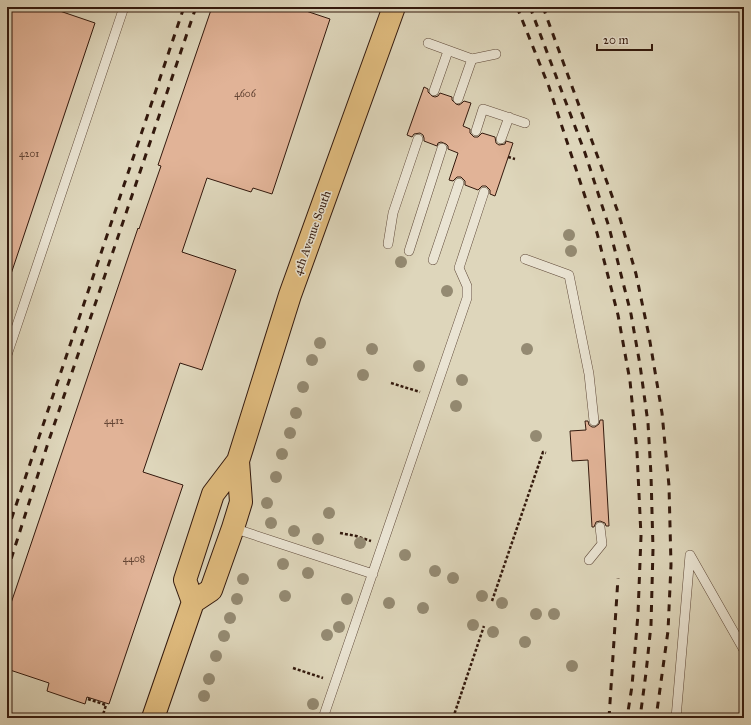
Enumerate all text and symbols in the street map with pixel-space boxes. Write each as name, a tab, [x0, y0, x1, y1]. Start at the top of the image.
scale bar	[597, 26, 652, 52]
text: 20 m	[603, 33, 629, 47]
house number: 4606	[234, 88, 257, 100]
house number: 4201	[19, 148, 39, 160]
street label: 4th Avenue South	[290, 188, 334, 277]
house number: 4412	[104, 415, 124, 427]
house number: 4408	[123, 553, 145, 565]

